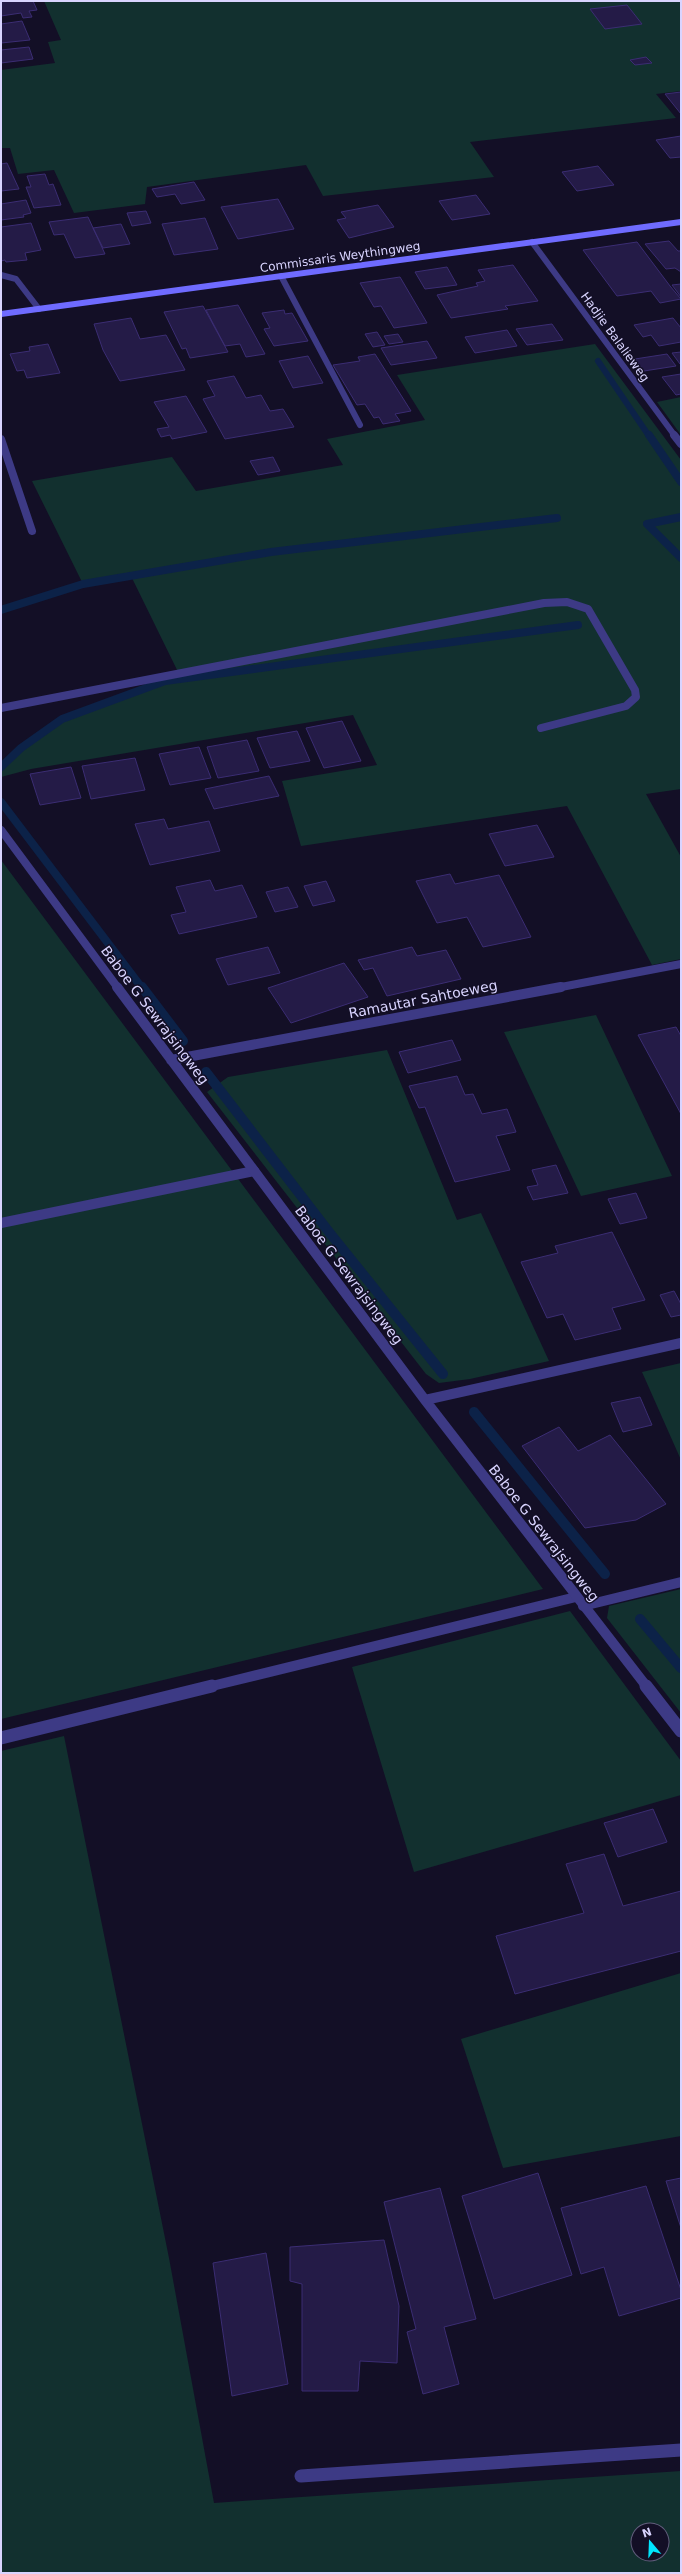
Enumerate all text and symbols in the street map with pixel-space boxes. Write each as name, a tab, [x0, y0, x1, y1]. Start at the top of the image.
street label: Commissaris Weythingweg	[259, 239, 421, 275]
street label: Hadjie Balalieweg	[578, 290, 652, 384]
street label: Baboe G Sewrajsingweg	[98, 943, 212, 1087]
street label: Ramautar Sahtoeweg	[347, 977, 499, 1021]
street label: Baboe G Sewrajsingweg	[292, 1203, 406, 1347]
street label: Baboe G Sewrajsingweg	[486, 1461, 602, 1605]
north arrow	[630, 2522, 670, 2562]
text: N	[640, 2525, 653, 2541]

